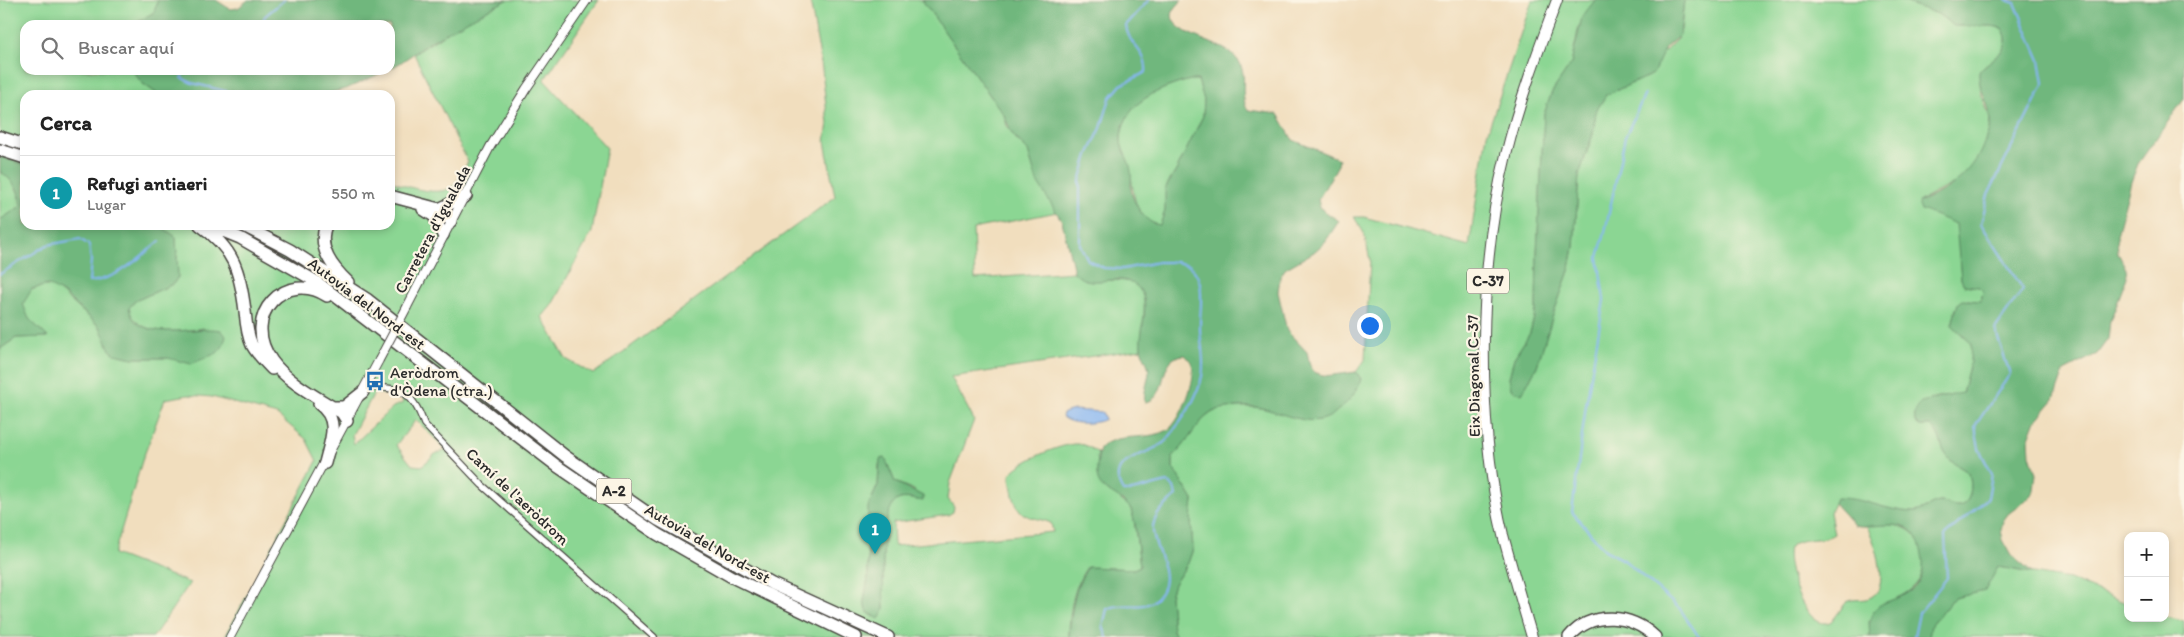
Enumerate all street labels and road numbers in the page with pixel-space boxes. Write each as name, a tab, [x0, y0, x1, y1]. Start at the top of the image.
street label: Carretera d'Igualada	[391, 162, 474, 297]
street label: Autovia del Nord-est	[304, 253, 429, 354]
road number: C-37	[1467, 268, 1509, 294]
street label: Eix Diagonal C-37	[1463, 315, 1484, 437]
street label: Camí de l'aeròdrom	[462, 444, 574, 549]
road number: A-2	[596, 478, 632, 504]
street label: Autovia del Nord-est	[642, 500, 774, 587]

